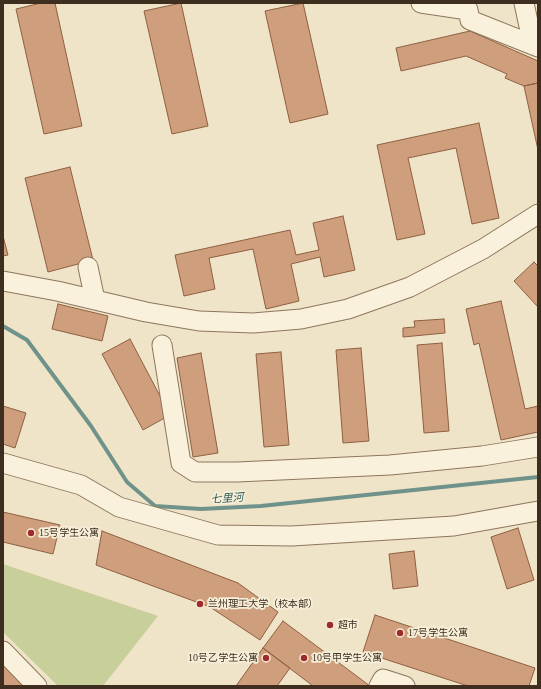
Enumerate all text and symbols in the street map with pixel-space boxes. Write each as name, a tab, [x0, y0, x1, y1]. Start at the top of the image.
water label: 七里河	[210, 491, 244, 507]
place label: 15号学生公寓	[39, 527, 99, 539]
marker: 15号学生公寓	[26, 528, 36, 538]
place label: 兰州理工大学（校本部）	[208, 598, 318, 610]
marker: 兰州理工大学（校本部）	[195, 599, 205, 609]
place label: 超市	[338, 619, 358, 631]
marker: 超市	[325, 620, 335, 630]
place label: 17号学生公寓	[408, 627, 468, 639]
marker: 17号学生公寓	[395, 628, 405, 638]
place label: 10号乙学生公寓	[188, 652, 258, 664]
place label: 10号甲学生公寓	[312, 652, 382, 664]
marker: 10号乙学生公寓	[261, 653, 271, 663]
marker: 10号甲学生公寓	[299, 653, 309, 663]

